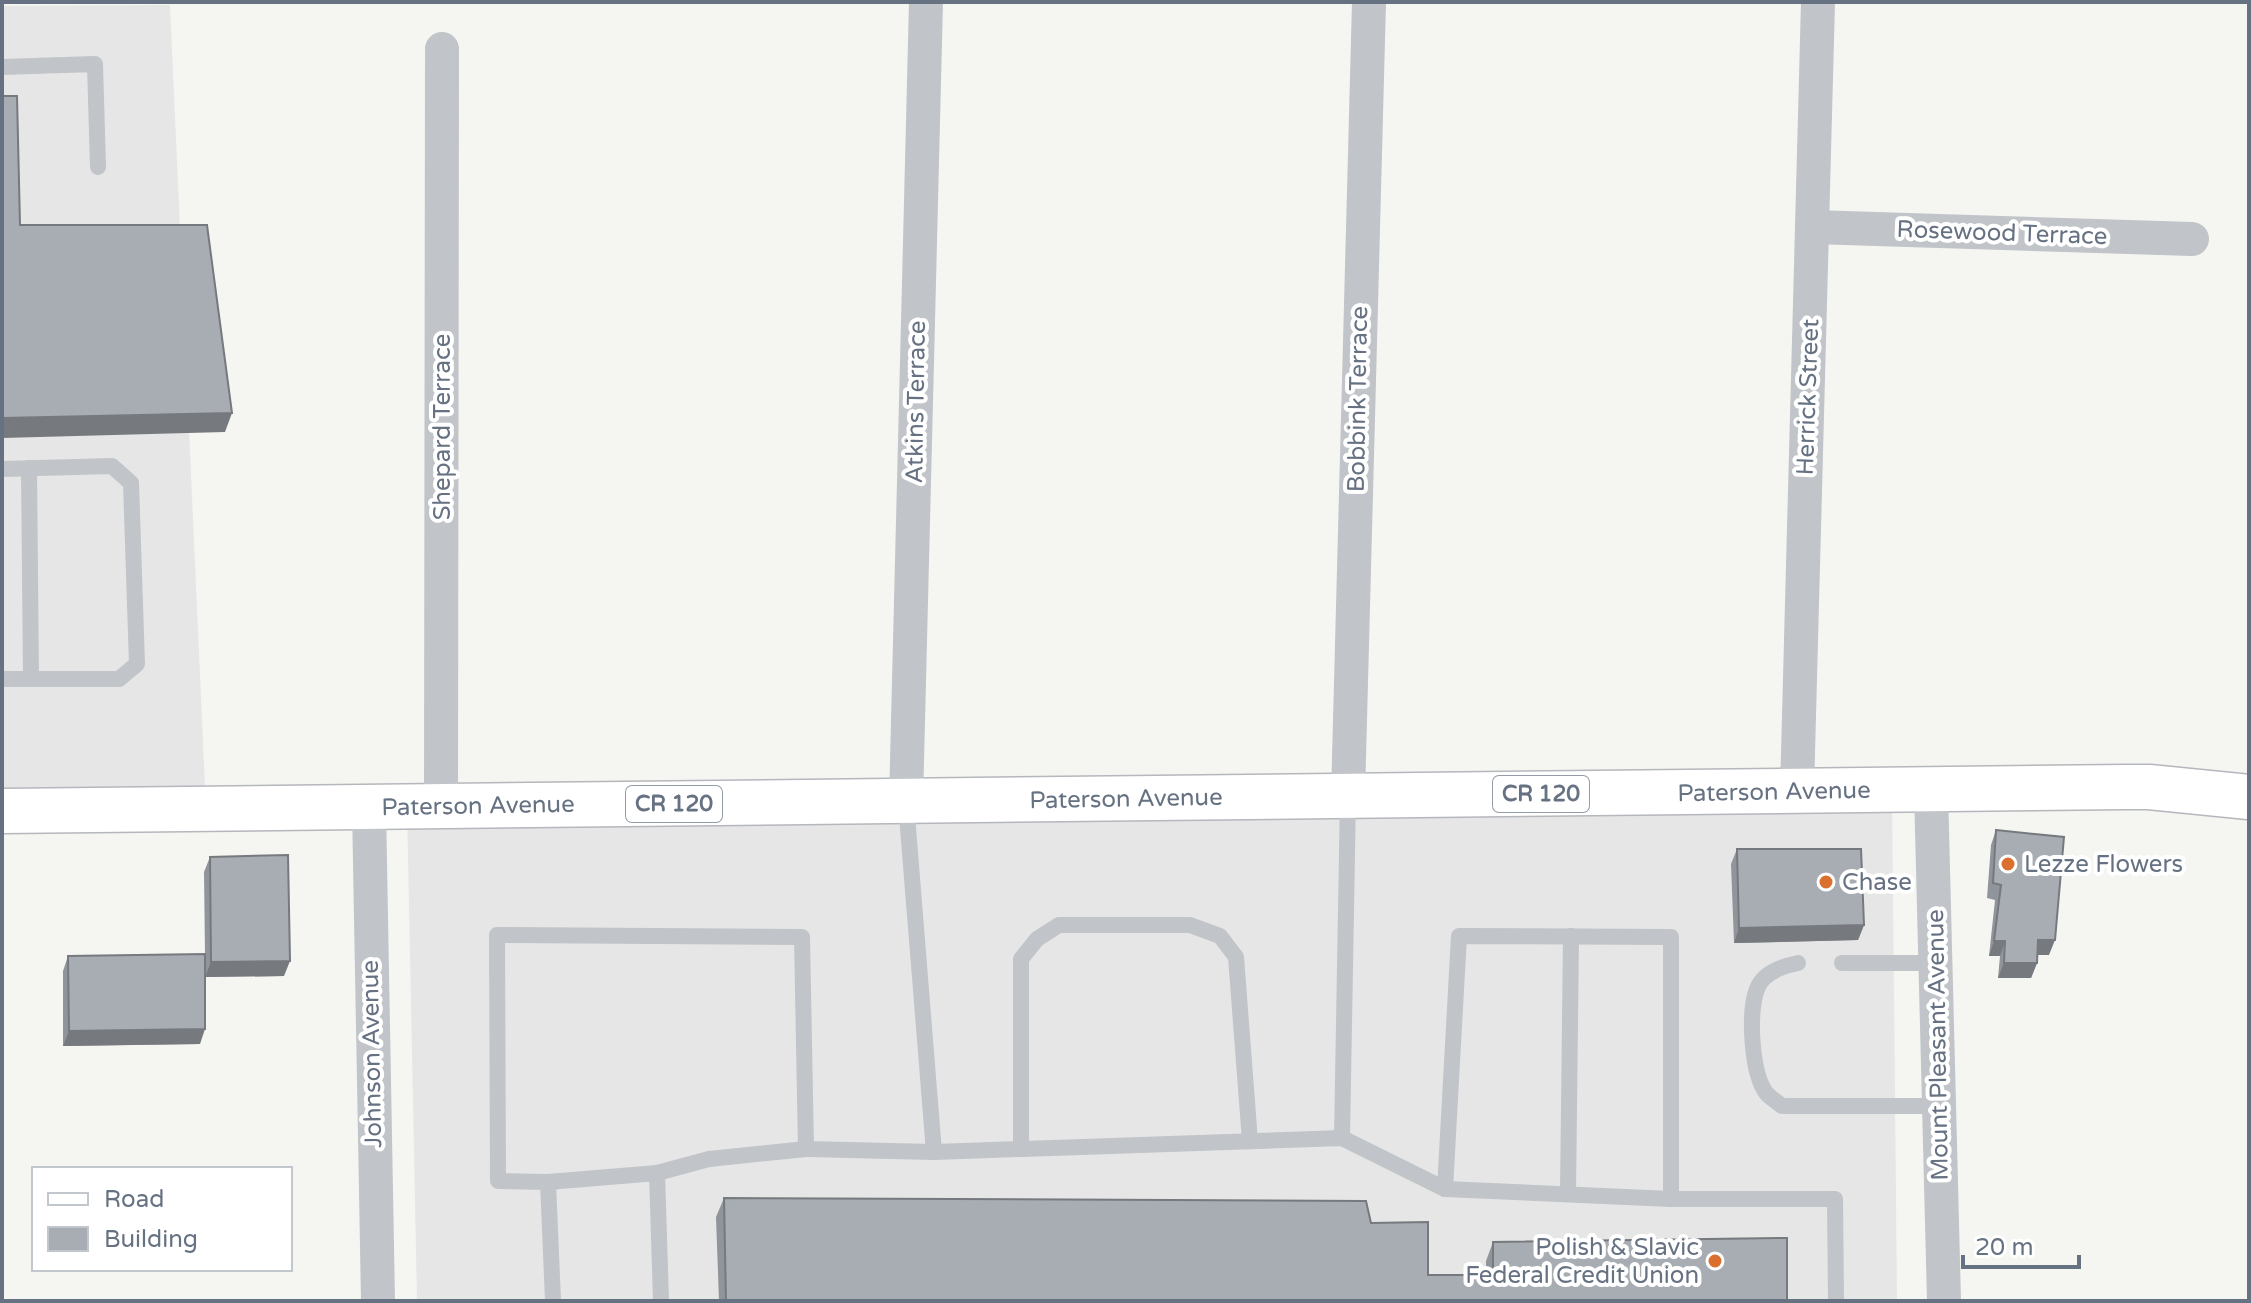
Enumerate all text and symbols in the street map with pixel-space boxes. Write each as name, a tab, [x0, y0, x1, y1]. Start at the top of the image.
street label: Rosewood Terrace	[1896, 215, 2108, 251]
street label: Bobbink Terrace	[1342, 306, 1374, 492]
street label: Herrick Street	[1791, 318, 1825, 476]
street label: Atkins Terrace	[900, 320, 932, 484]
street label: Shepard Terrace	[428, 334, 457, 520]
road number: CR 120	[1493, 776, 1589, 812]
street label: Paterson Avenue	[1677, 776, 1871, 808]
street label: Paterson Avenue	[1029, 783, 1223, 815]
road number: CR 120	[626, 786, 722, 822]
street label: Paterson Avenue	[381, 790, 575, 822]
place label: Lezze Flowers	[2024, 850, 2183, 879]
marker: Lezze Flowers	[1999, 855, 2017, 873]
place label: Chase	[1842, 868, 1912, 897]
marker: Chase	[1817, 873, 1835, 891]
street label: Mount Pleasant Avenue	[1921, 909, 1955, 1181]
street label: Johnson Avenue	[356, 960, 388, 1148]
legend	[32, 1167, 292, 1271]
text: Road	[104, 1185, 164, 1214]
scale bar	[1963, 1219, 2079, 1269]
text: Building	[104, 1225, 198, 1254]
place label: Polish & Slavic Federal Credit Union	[1465, 1233, 1699, 1290]
text: 20 m	[1975, 1233, 2033, 1262]
marker: Polish & Slavic Federal Credit Union	[1706, 1252, 1724, 1270]

